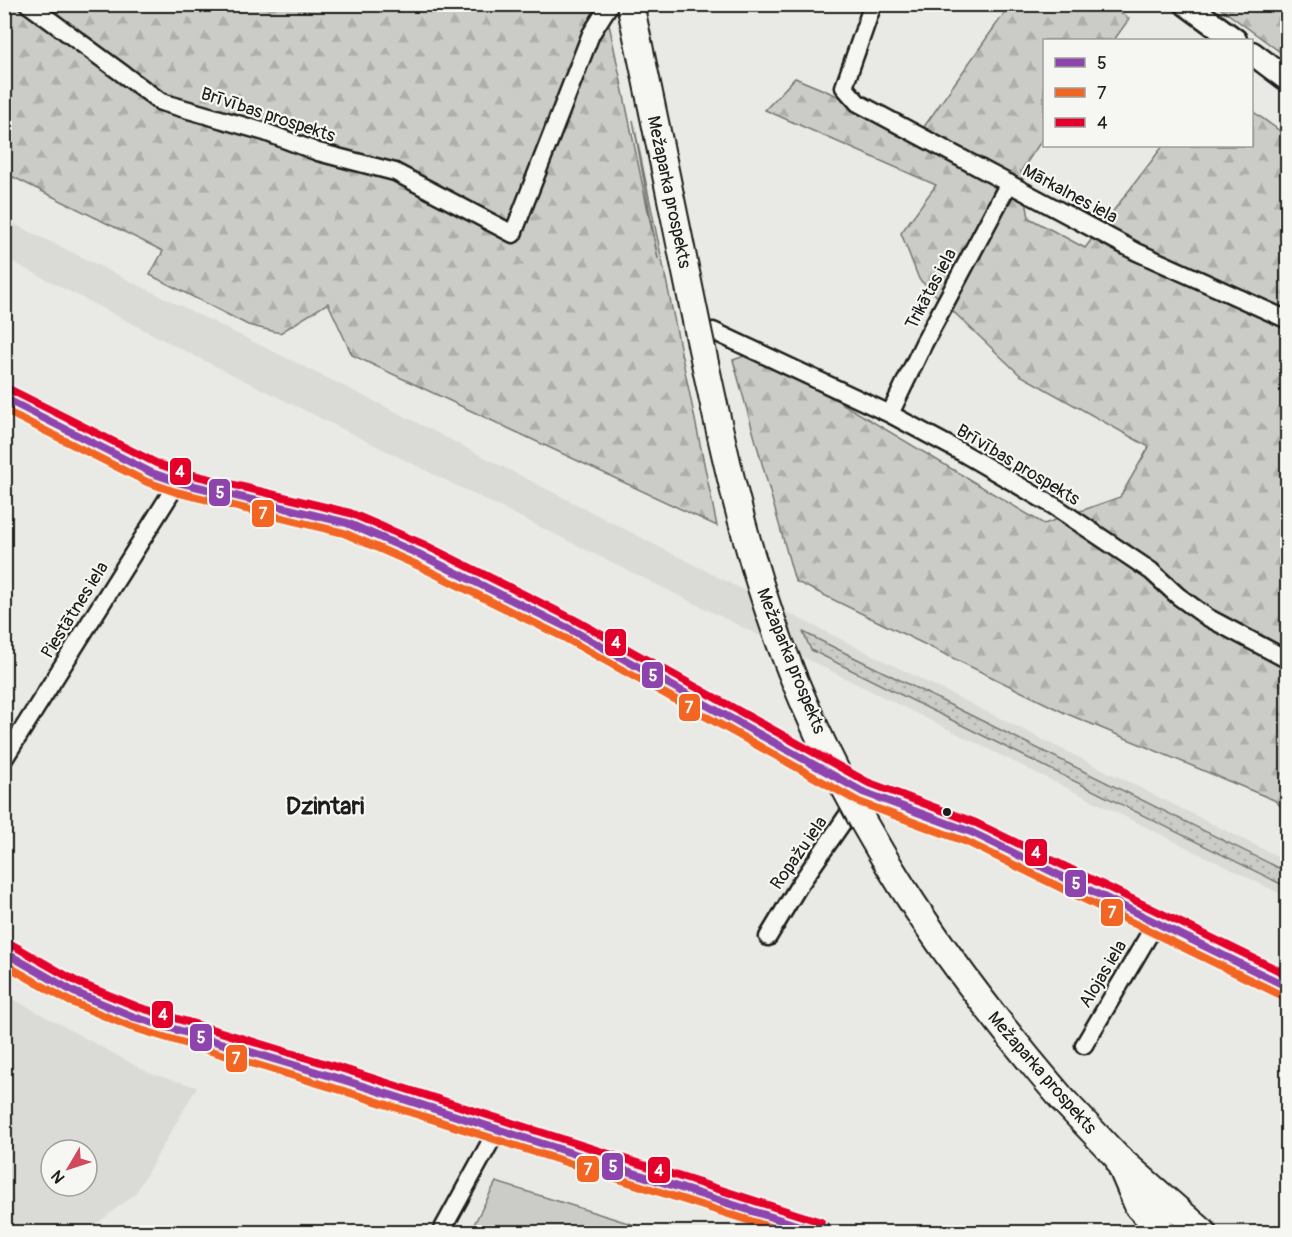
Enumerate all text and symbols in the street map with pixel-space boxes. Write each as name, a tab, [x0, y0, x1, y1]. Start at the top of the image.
legend	[1043, 39, 1253, 147]
text: 5	[1097, 52, 1107, 75]
street label: Brīvības prospekts	[198, 82, 338, 148]
text: 7	[1097, 82, 1107, 105]
text: 4	[1097, 112, 1108, 135]
street label: Mežaparka prospekts	[642, 114, 696, 270]
street label: Mārkalnes iela	[1018, 159, 1122, 229]
street label: Trikātas iela	[900, 245, 962, 333]
street label: Brīvības prospekts	[952, 419, 1084, 511]
line badge: 4	[169, 457, 192, 486]
text: 4	[175, 462, 185, 482]
line badge: 5	[208, 478, 231, 507]
text: 5	[216, 483, 225, 503]
line badge: 7	[251, 499, 275, 528]
text: 7	[259, 504, 268, 524]
street label: Piestātnes iela	[36, 557, 114, 663]
street label: Mežaparka prospekts	[751, 585, 831, 737]
line badge: 4	[604, 628, 627, 657]
text: 4	[611, 633, 621, 653]
line badge: 5	[641, 661, 664, 689]
text: 5	[649, 666, 658, 686]
line badge: 7	[678, 693, 701, 722]
text: 7	[685, 698, 694, 718]
district label: Dzintari	[286, 792, 364, 821]
unlabelled marker	[941, 806, 953, 818]
street label: Ropažu iela	[765, 812, 833, 894]
line badge: 4	[1024, 838, 1048, 867]
text: 4	[1031, 843, 1041, 863]
line badge: 5	[1064, 869, 1087, 898]
text: 5	[1072, 874, 1081, 894]
line badge: 7	[1100, 898, 1124, 927]
text: 7	[1108, 903, 1117, 923]
street label: Alojas iela	[1074, 936, 1132, 1012]
line badge: 4	[151, 1000, 174, 1029]
text: 4	[158, 1005, 168, 1025]
street label: Mežaparka prospekts	[982, 1007, 1102, 1139]
line badge: 5	[189, 1023, 213, 1052]
text: 5	[197, 1028, 206, 1048]
line badge: 7	[225, 1044, 248, 1073]
text: 7	[232, 1049, 241, 1069]
north arrow	[39, 1138, 99, 1198]
line badge: 5	[601, 1152, 624, 1181]
line badge: 7	[576, 1155, 600, 1183]
line badge: 4	[647, 1156, 671, 1184]
text: 5	[609, 1157, 618, 1177]
text: 7	[584, 1160, 593, 1180]
text: 4	[654, 1161, 664, 1181]
text: N	[47, 1166, 69, 1187]

